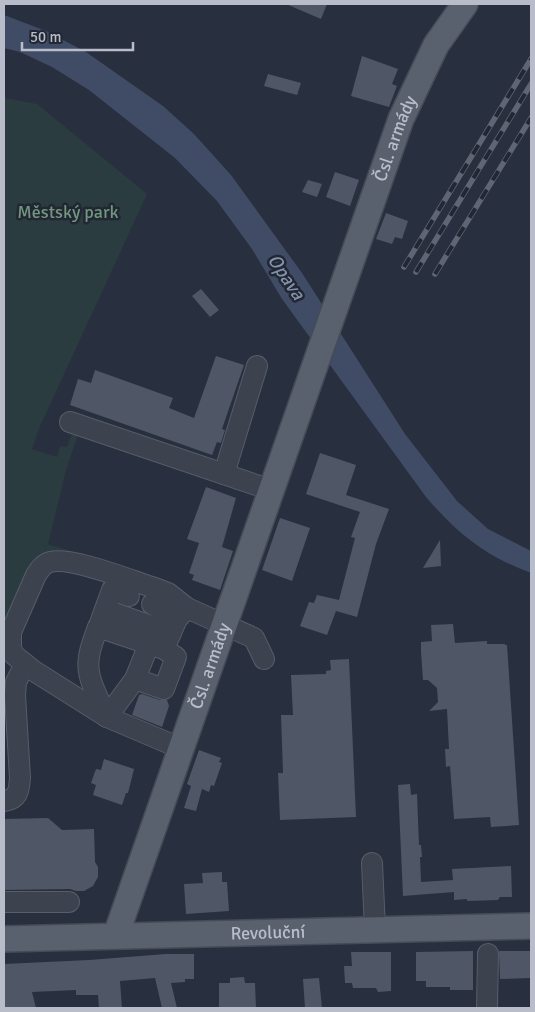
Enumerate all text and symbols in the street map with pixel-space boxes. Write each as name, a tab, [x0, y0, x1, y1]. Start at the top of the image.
scale bar	[22, 20, 134, 52]
text: 50 m	[30, 28, 61, 46]
street label: Čsl. armády	[369, 92, 422, 184]
park label: Městský park	[17, 201, 119, 223]
water label: Opava	[262, 249, 311, 306]
street label: Čsl. armády	[185, 619, 235, 712]
street label: Revoluční	[230, 921, 306, 944]

